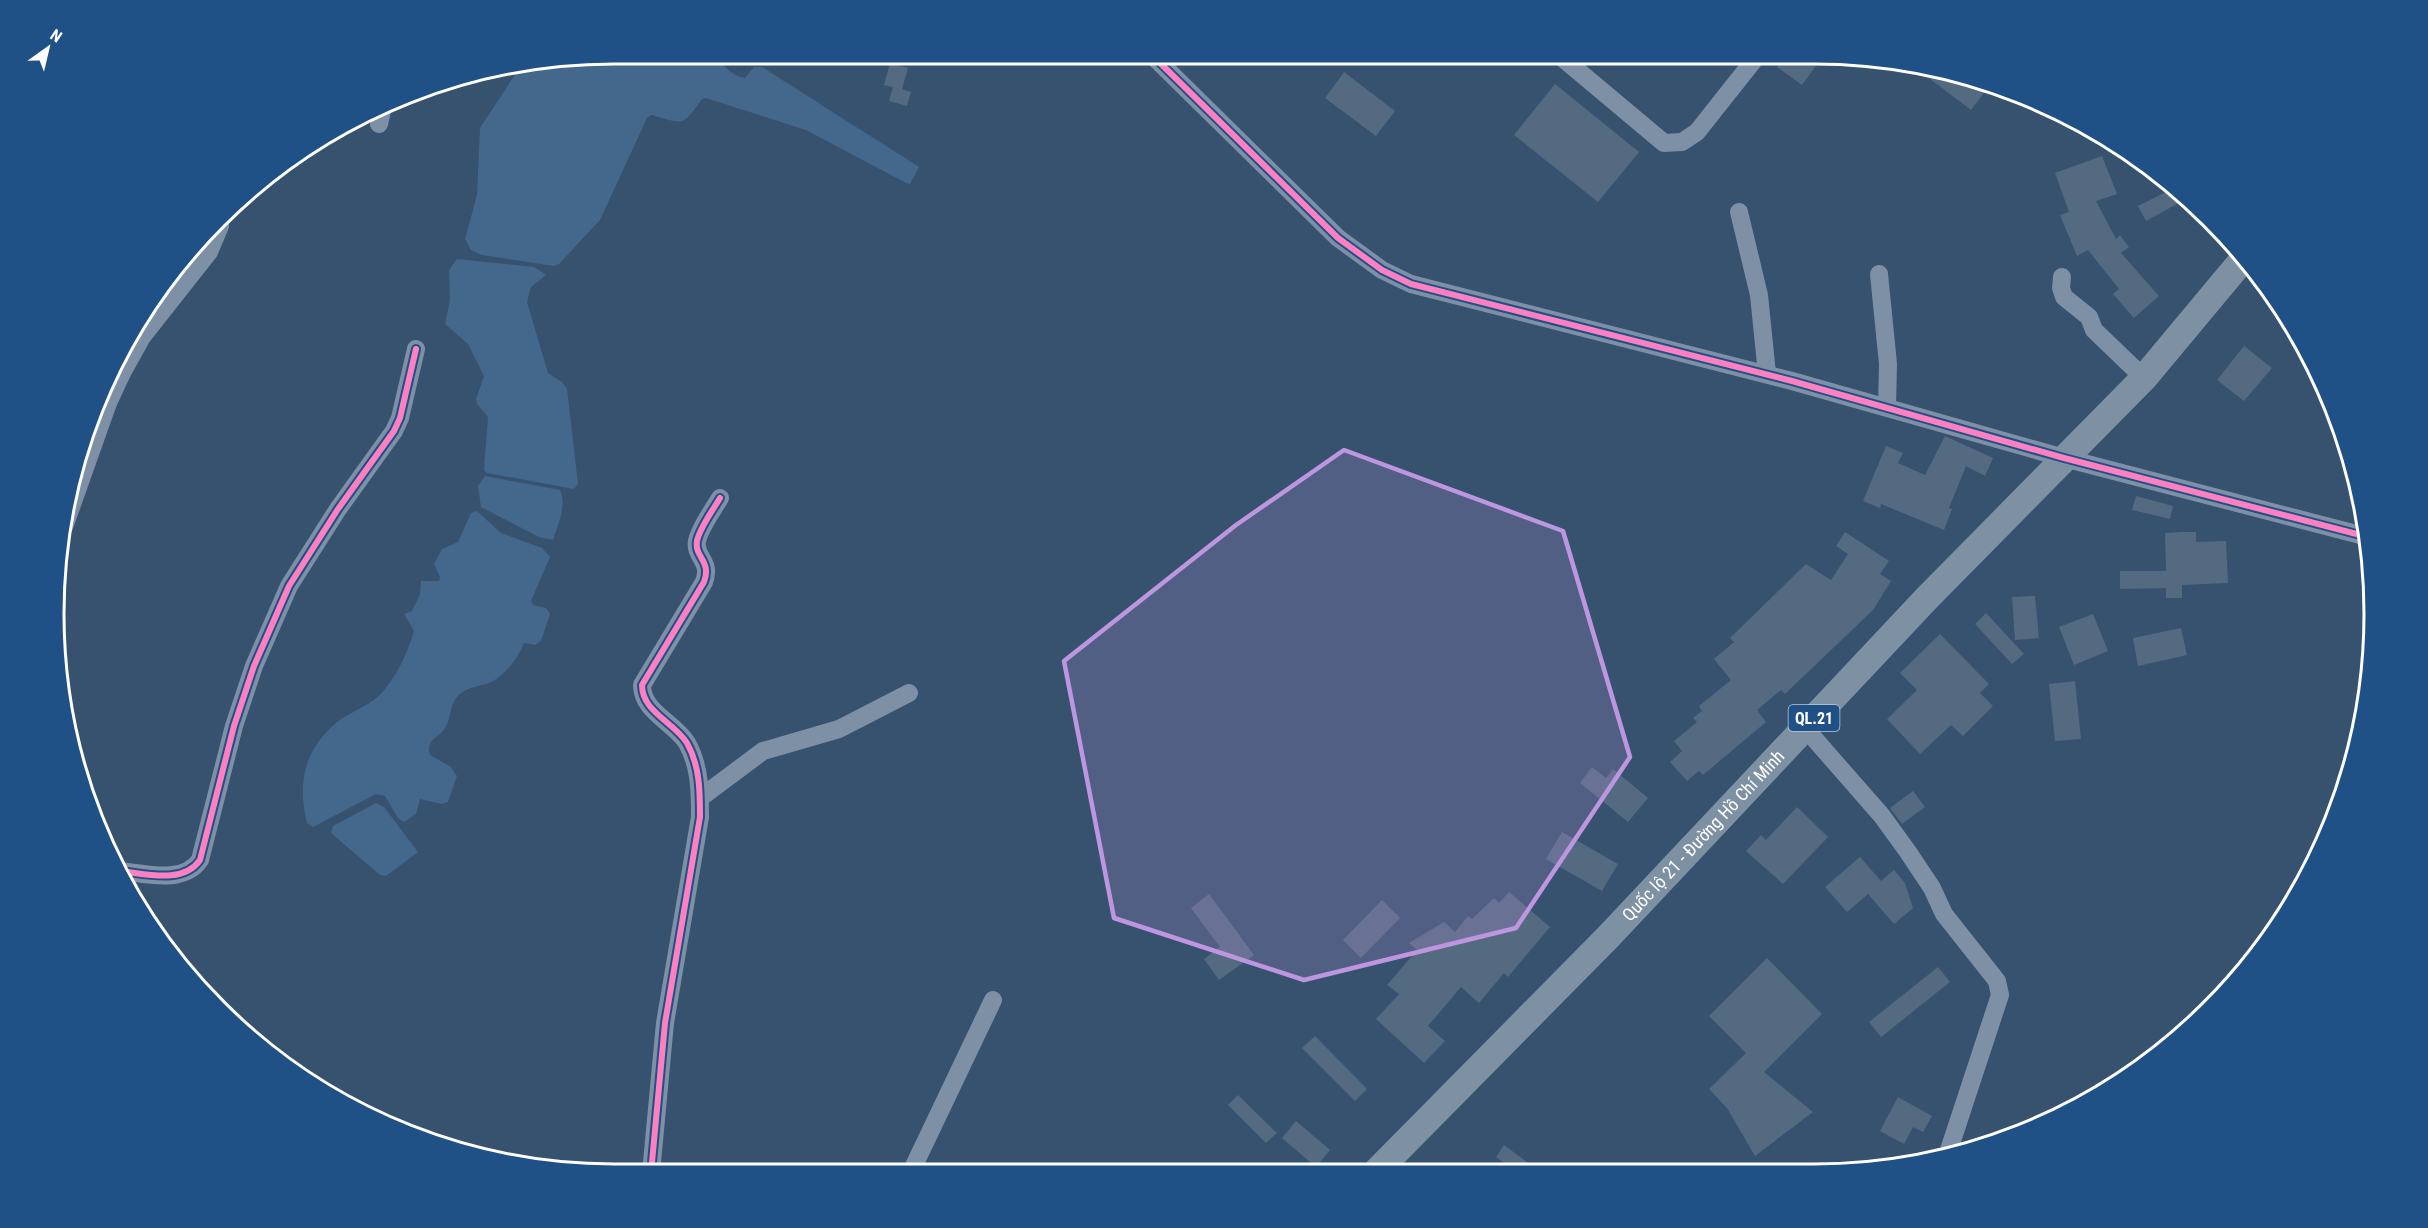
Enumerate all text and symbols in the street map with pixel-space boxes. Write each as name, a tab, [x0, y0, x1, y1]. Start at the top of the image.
north arrow	[18, 18, 78, 78]
text: N	[47, 25, 65, 47]
road number: QL.21	[1788, 705, 1840, 731]
street label: Quốc lộ 21 - Đường Hồ Chí Minh	[1618, 745, 1788, 925]

